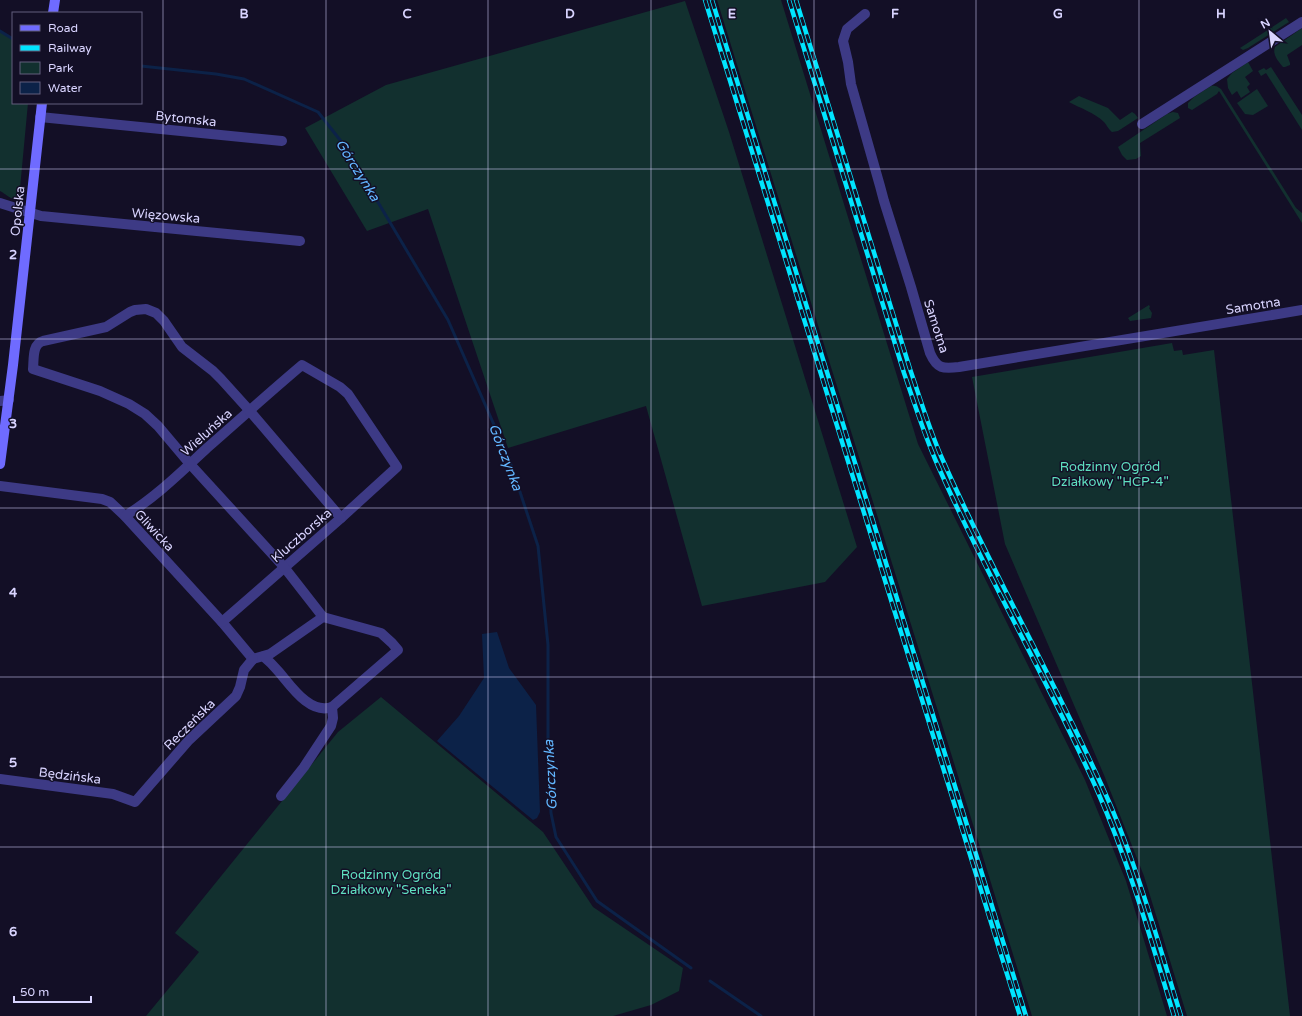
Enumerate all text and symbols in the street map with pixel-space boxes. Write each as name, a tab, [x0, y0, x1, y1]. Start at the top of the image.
text: B	[239, 6, 249, 22]
text: C	[402, 6, 412, 22]
text: D	[565, 6, 575, 22]
text: E	[728, 6, 736, 22]
text: F	[891, 6, 899, 22]
text: G	[1053, 6, 1063, 22]
text: H	[1216, 6, 1226, 22]
legend	[12, 12, 142, 104]
north arrow	[1250, 12, 1290, 52]
text: N	[1258, 16, 1272, 32]
text: Road	[48, 21, 78, 35]
text: Railway	[48, 41, 92, 55]
text: Park	[48, 61, 74, 75]
text: Water	[48, 81, 83, 95]
street label: Bytomska	[155, 108, 217, 130]
water label: Górczynka	[332, 136, 384, 205]
street label: Opolska	[7, 185, 29, 237]
street label: Więzowska	[131, 205, 201, 227]
text: 2	[9, 247, 17, 263]
street label: Samotna	[1225, 294, 1282, 318]
street label: Samotna	[920, 298, 952, 355]
street label: Wieluńska	[178, 406, 236, 460]
text: 3	[9, 416, 17, 432]
water label: Górczynka	[485, 421, 526, 494]
park label: Rodzinny Ogród Działkowy "HCP-4"	[1051, 459, 1169, 490]
street label: Kluczborska	[268, 505, 335, 566]
street label: Gliwicka	[131, 507, 178, 555]
text: 4	[9, 585, 18, 601]
street label: Reczeńska	[161, 696, 219, 754]
water label: Górczynka	[540, 738, 561, 810]
text: 5	[9, 755, 17, 771]
street label: Będzińska	[38, 764, 102, 788]
park label: Rodzinny Ogród Działkowy "Seneka"	[330, 867, 452, 898]
text: 6	[9, 924, 17, 940]
scale bar	[14, 978, 91, 1004]
text: 50 m	[20, 985, 49, 999]

